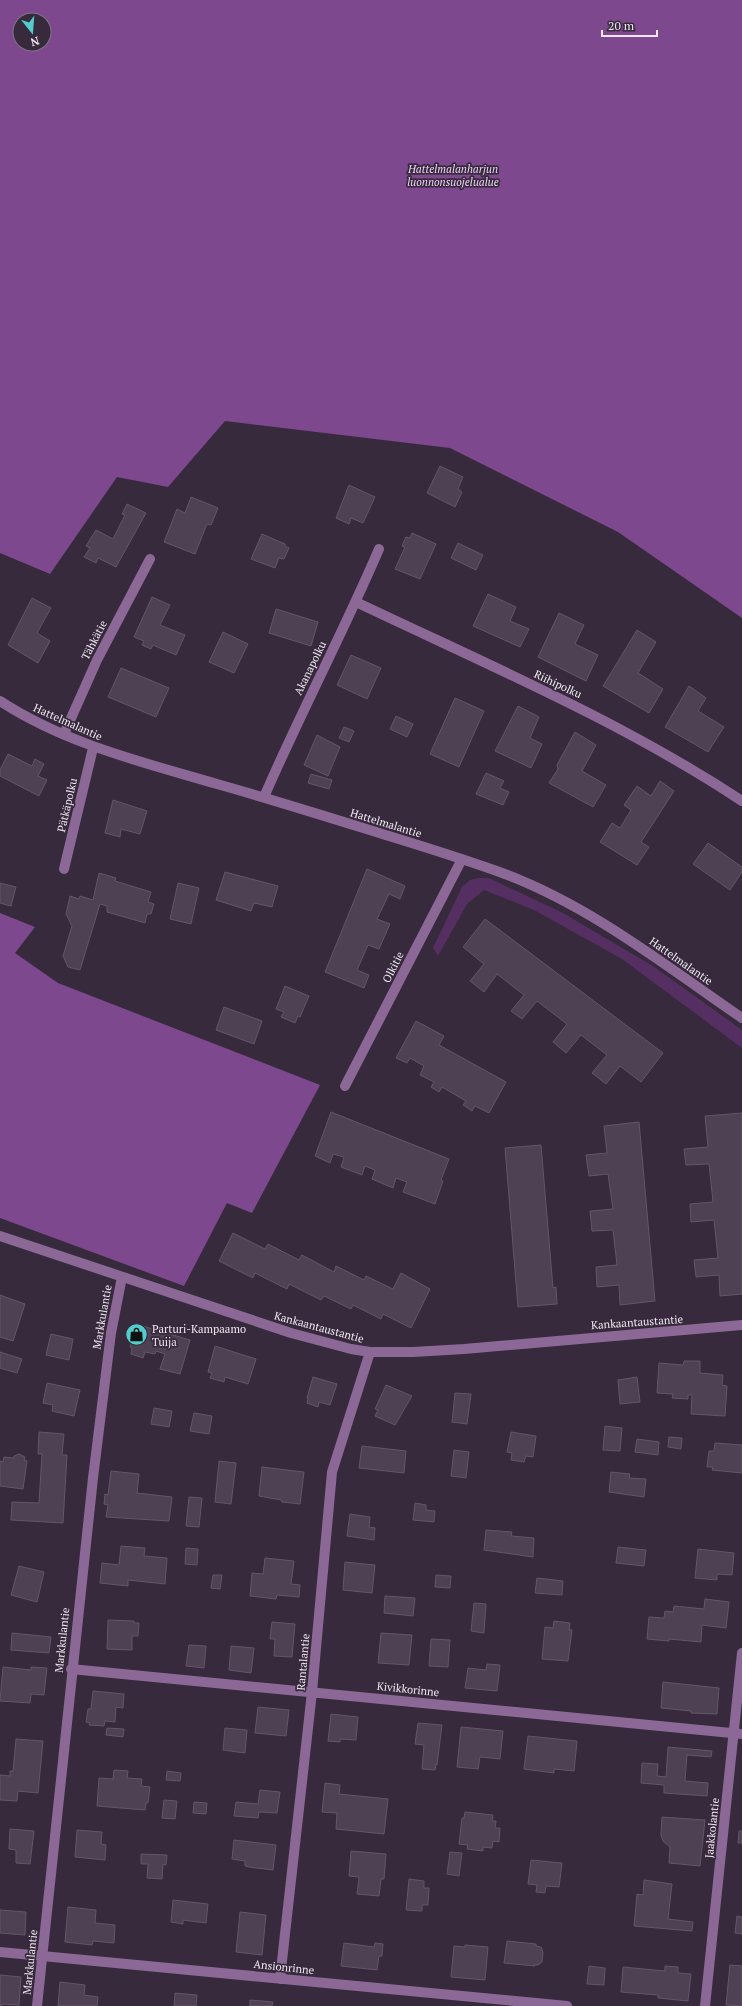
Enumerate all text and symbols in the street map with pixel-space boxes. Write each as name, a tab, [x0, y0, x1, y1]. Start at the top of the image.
north arrow	[12, 12, 52, 52]
scale bar	[602, 12, 657, 38]
text: 20 m	[608, 18, 635, 33]
text: N	[28, 34, 41, 50]
park label: Hattelmalanharjun luonnonsuojelualue	[407, 162, 499, 189]
street label: Tähkätie	[78, 617, 110, 662]
street label: Akanapolku	[291, 638, 329, 697]
street label: Riihipolku	[532, 667, 585, 701]
street label: Hattelmalantie	[31, 701, 105, 744]
street label: Pätkäpolku	[54, 776, 80, 833]
street label: Hattelmalantie	[349, 805, 424, 841]
street label: Hattelmalantie	[647, 934, 716, 988]
street label: Olkitie	[379, 949, 407, 985]
street label: Markkulantie	[89, 1283, 115, 1350]
street label: Kankaantaustantie	[273, 1308, 366, 1346]
street label: Kankaantaustantie	[590, 1312, 684, 1332]
shop icon: Parturi-Kampaamo Tuija	[123, 1322, 149, 1348]
place label: Parturi-Kampaamo Tuija	[152, 1322, 246, 1349]
street label: Markkulantie	[52, 1606, 72, 1673]
street label: Rantalantie	[294, 1633, 313, 1691]
street label: Kivikkorinne	[376, 1679, 440, 1699]
street label: Jaakkolantie	[702, 1797, 722, 1859]
street label: Markkulantie	[20, 1928, 40, 1995]
street label: Ansionrinne	[253, 1957, 315, 1977]

